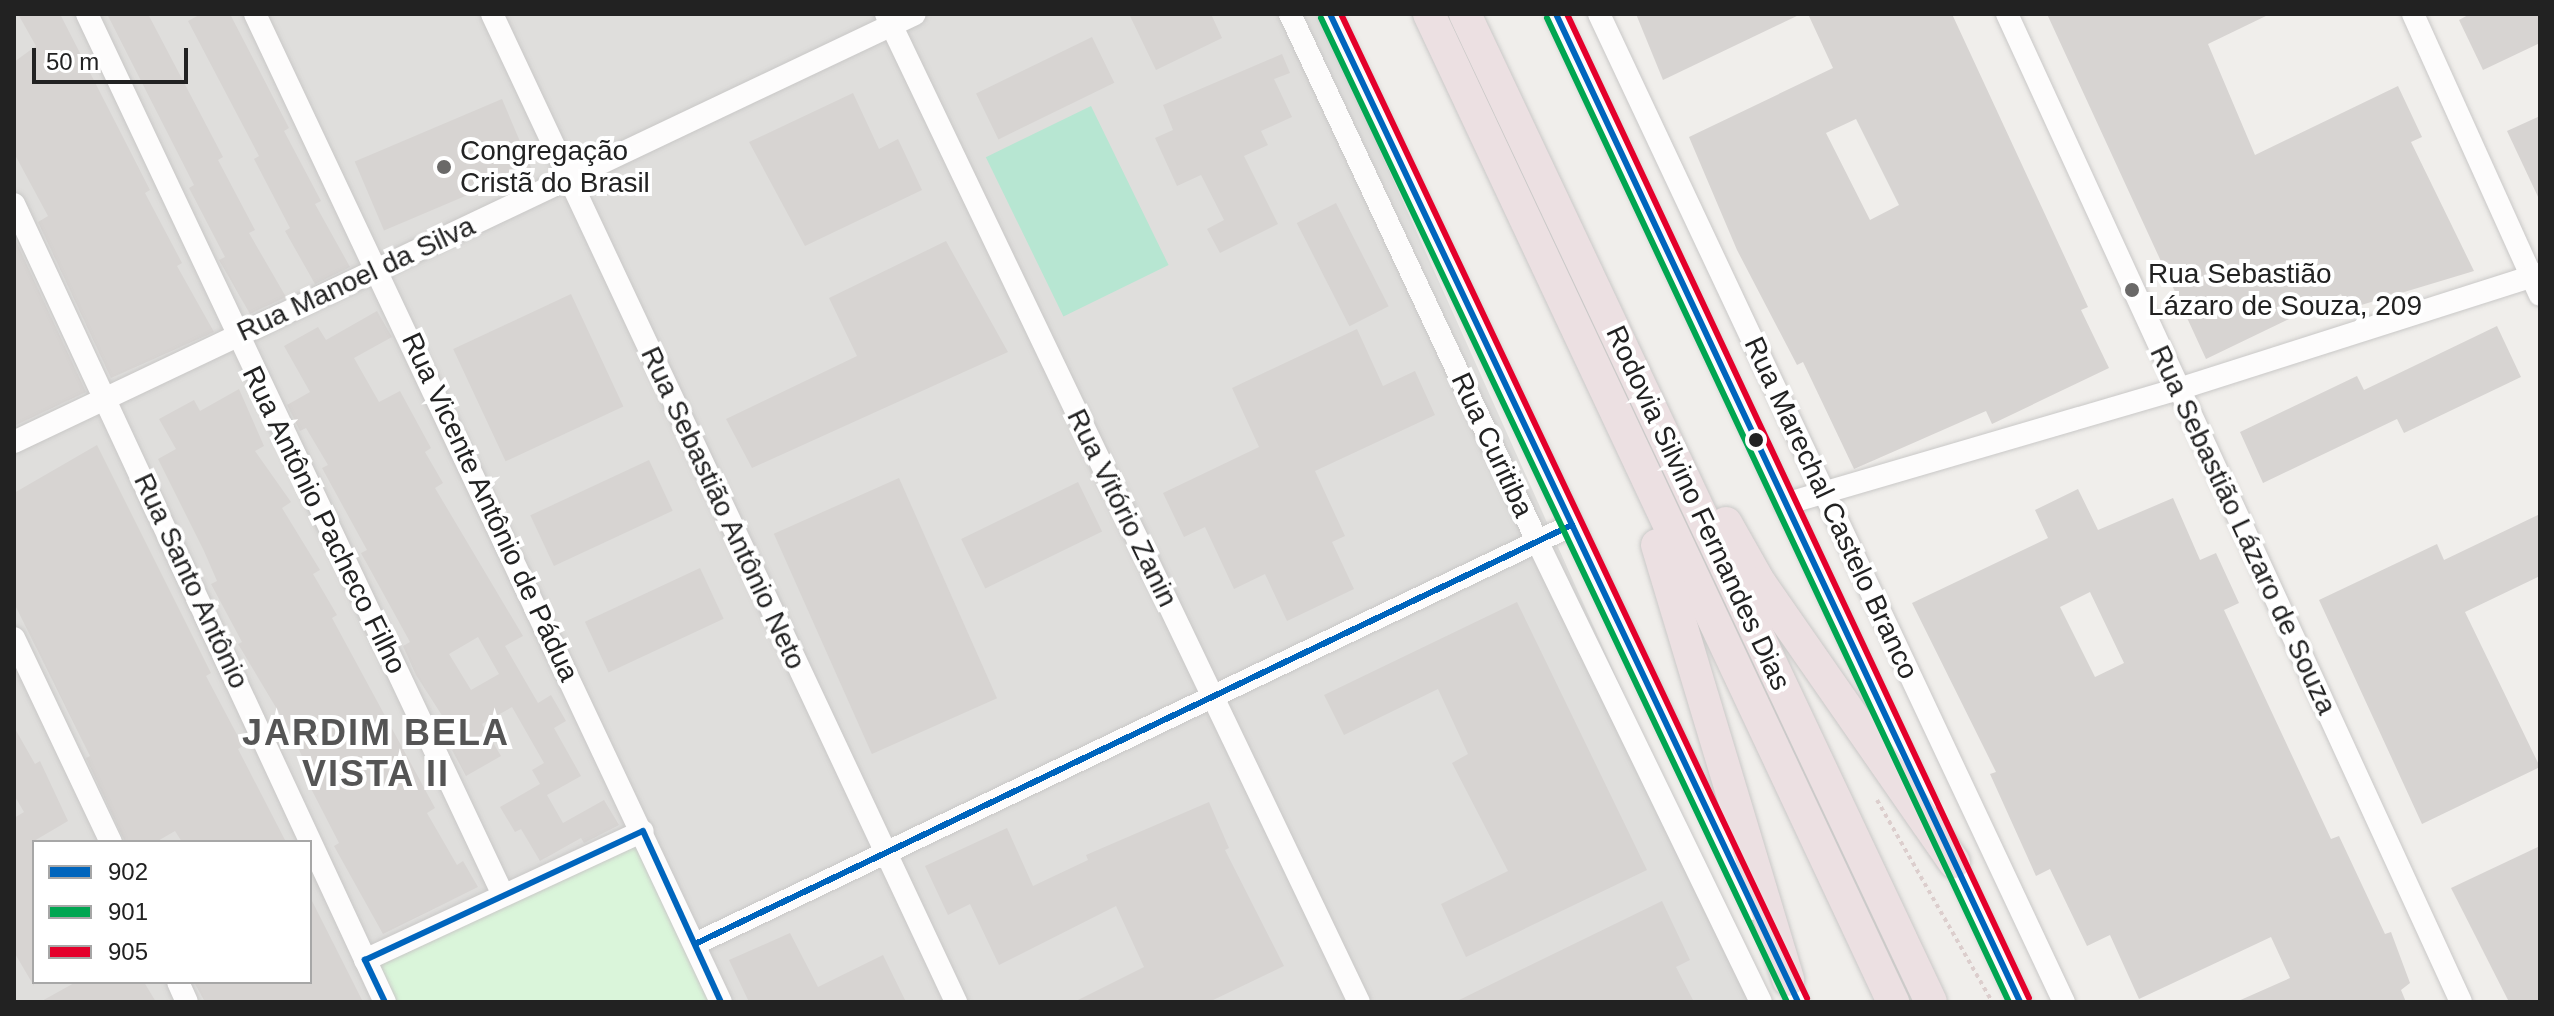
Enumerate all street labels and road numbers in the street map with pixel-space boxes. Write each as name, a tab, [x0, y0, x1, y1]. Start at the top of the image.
street label: Rua Manoel da Silva	[232, 209, 480, 349]
street label: Rodovia Silvino Fernandes Dias	[1599, 320, 1797, 696]
street label: Rua Vicente Antônio de Pádua	[394, 327, 586, 687]
street label: Rua Marechal Castelo Branco	[1737, 332, 1925, 684]
street label: Rua Sebastião Lázaro de Souza	[2143, 340, 2343, 720]
street label: Rua Sebastião Antônio Neto	[633, 341, 813, 675]
street label: Rua Antônio Pacheco Filho	[235, 360, 413, 680]
street label: Rua Curitiba	[1444, 367, 1540, 523]
street label: Rua Vitório Zanin	[1060, 404, 1184, 612]
street label: Rua Santo Antônio	[126, 467, 256, 695]

